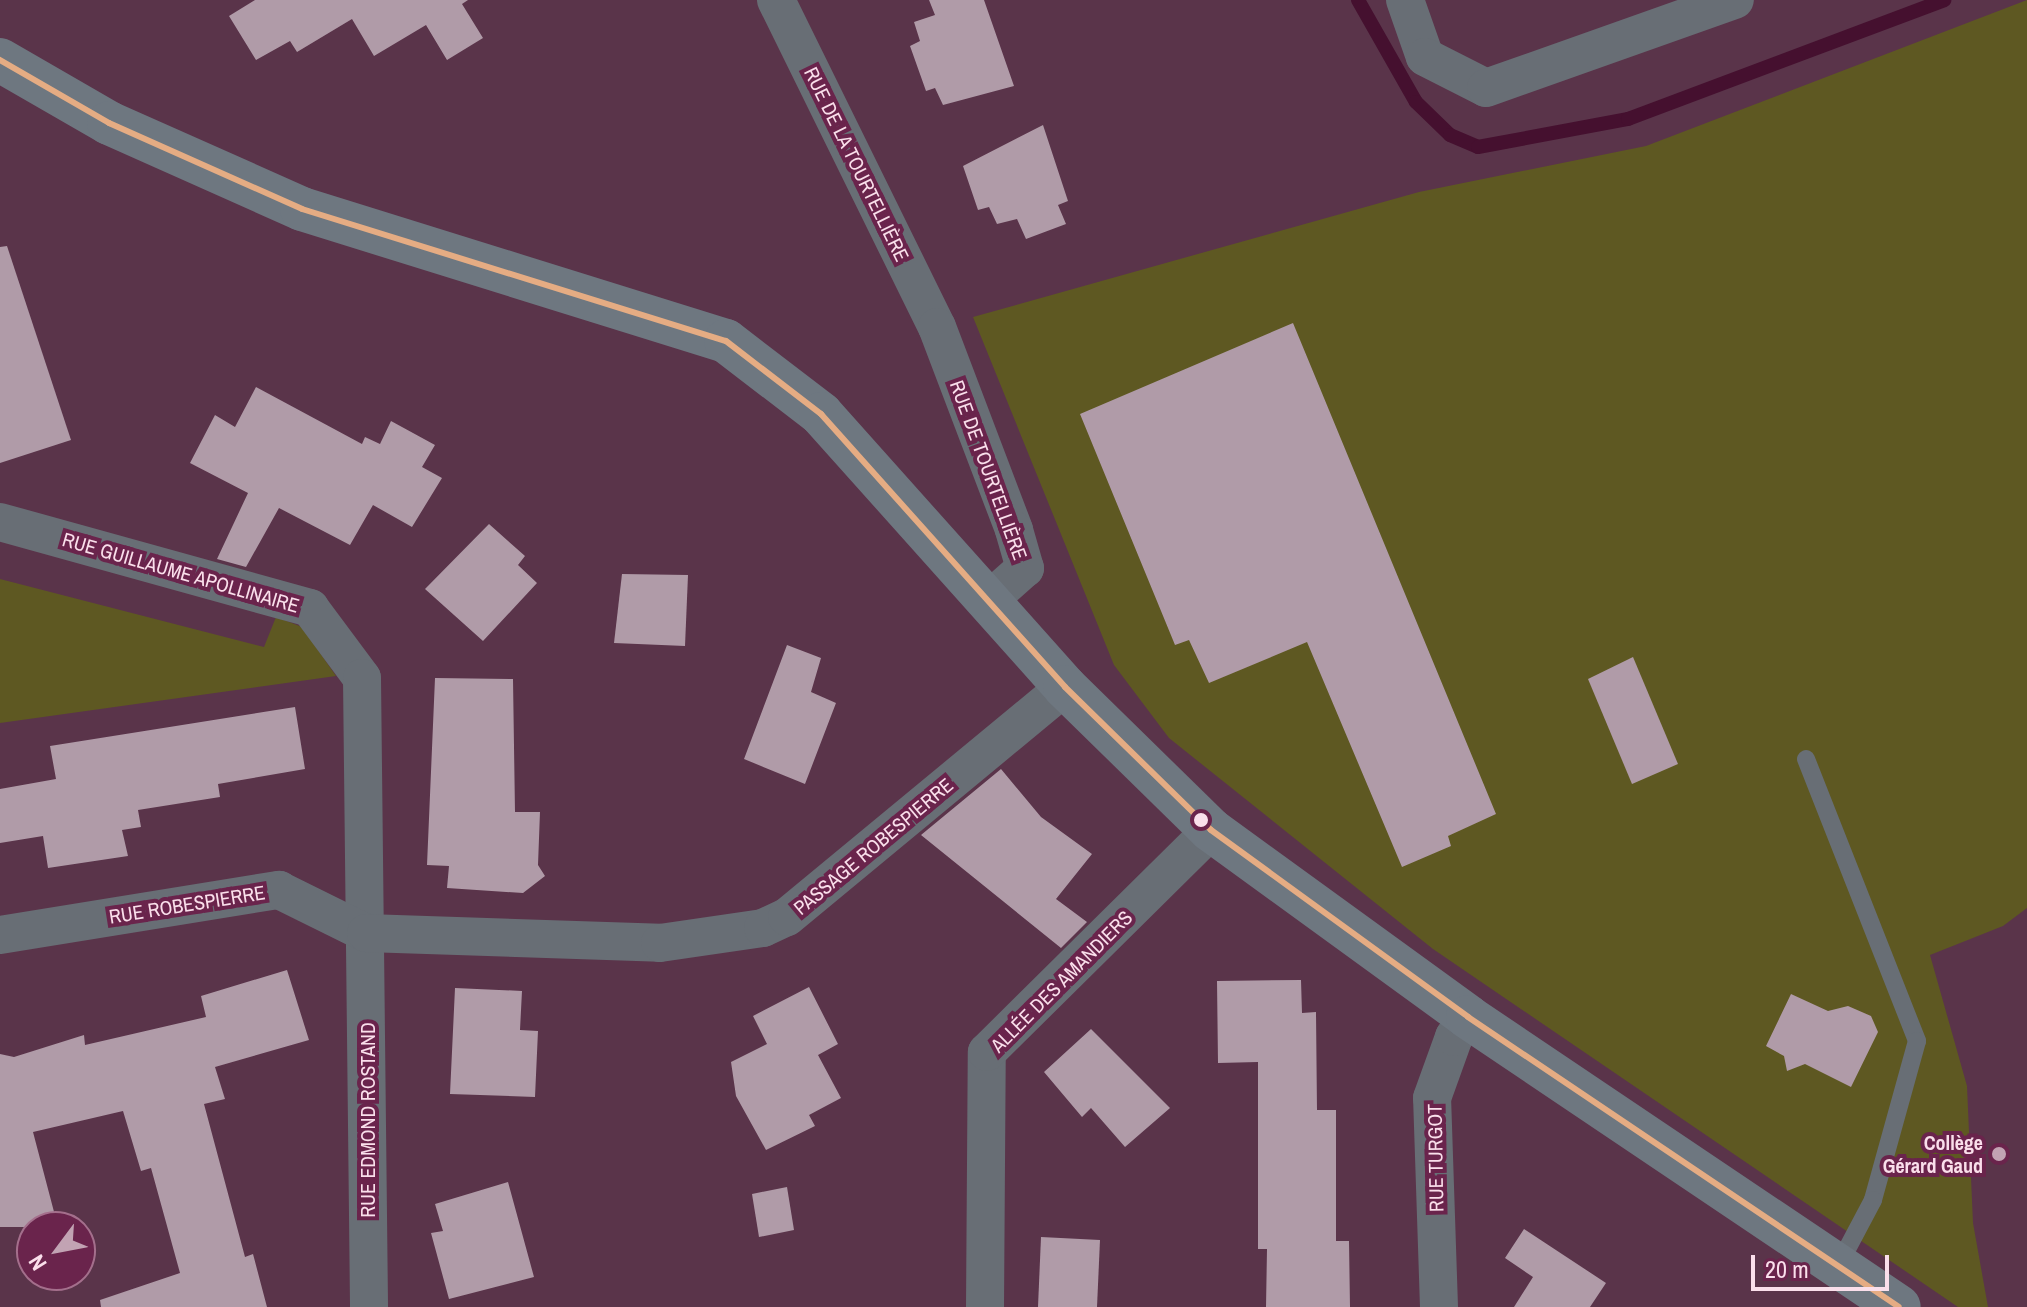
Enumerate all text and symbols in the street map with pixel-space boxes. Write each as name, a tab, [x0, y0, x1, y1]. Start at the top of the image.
street label: RUE DE LA TOURTELLIÈRE	[799, 62, 915, 266]
street label: RUE DE TOURTELLIÈRE	[945, 377, 1033, 563]
street label: RUE GUILLAUME APOLLINAIRE	[59, 527, 303, 617]
street label: PASSAGE ROBESPIERRE	[789, 772, 957, 920]
unlabelled marker	[1193, 812, 1209, 828]
street label: RUE ROBESPIERRE	[107, 880, 267, 928]
street label: ALLÉE DES AMANDIERS	[985, 905, 1137, 1057]
street label: RUE EDMOND ROSTAND	[355, 1022, 379, 1218]
street label: RUE TURGOT	[1422, 1104, 1448, 1212]
place label: Collège Gérard Gaud	[1883, 1130, 1983, 1177]
marker: Collège Gérard Gaud	[1990, 1145, 2008, 1163]
north arrow	[16, 1211, 96, 1291]
scale bar	[1755, 1239, 1893, 1289]
text: N	[21, 1249, 54, 1276]
text: 20 m	[1765, 1253, 1809, 1285]

